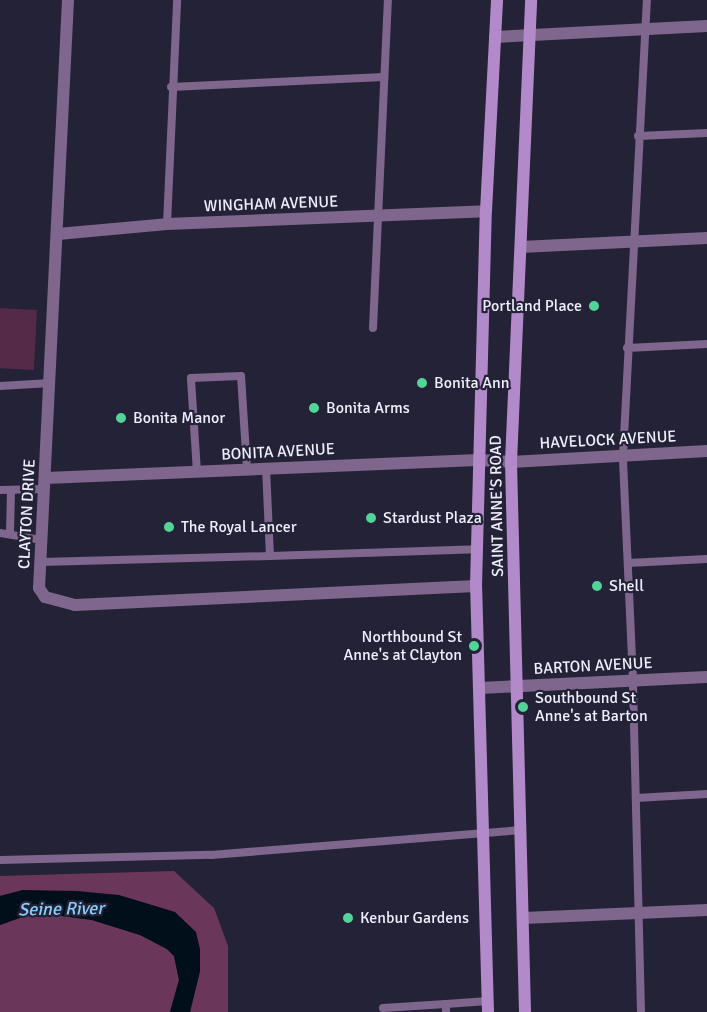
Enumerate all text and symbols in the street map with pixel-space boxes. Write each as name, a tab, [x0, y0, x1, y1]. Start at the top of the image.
street label: WINGHAM AVENUE	[204, 192, 338, 216]
place label: Portland Place	[482, 296, 582, 316]
marker: Portland Place	[587, 299, 601, 313]
place label: Bonita Ann	[434, 373, 509, 393]
marker: Bonita Ann	[415, 376, 429, 390]
place label: Bonita Arms	[326, 398, 410, 418]
marker: Bonita Arms	[307, 401, 321, 415]
place label: Bonita Manor	[133, 408, 225, 428]
marker: Bonita Manor	[114, 411, 128, 425]
street label: HAVELOCK AVENUE	[539, 427, 677, 453]
street label: SAINT ANNE'S ROAD	[486, 435, 508, 577]
street label: BONITA AVENUE	[221, 439, 335, 465]
street label: CLAYTON DRIVE	[15, 459, 39, 569]
place label: Stardust Plaza	[383, 508, 482, 528]
marker: Stardust Plaza	[364, 511, 378, 525]
place label: The Royal Lancer	[181, 517, 297, 537]
marker: The Royal Lancer	[162, 520, 176, 534]
place label: Shell	[609, 576, 644, 596]
marker: Shell	[590, 579, 604, 593]
place label: Northbound St Anne's at Clayton	[343, 627, 462, 665]
marker: Northbound St Anne's at Clayton	[467, 639, 481, 653]
street label: BARTON AVENUE	[533, 653, 653, 679]
place label: Southbound St Anne's at Barton	[535, 688, 648, 726]
marker: Southbound St Anne's at Barton	[516, 700, 530, 714]
water label: Seine River	[18, 897, 104, 921]
place label: Kenbur Gardens	[360, 908, 469, 928]
marker: Kenbur Gardens	[341, 911, 355, 925]

